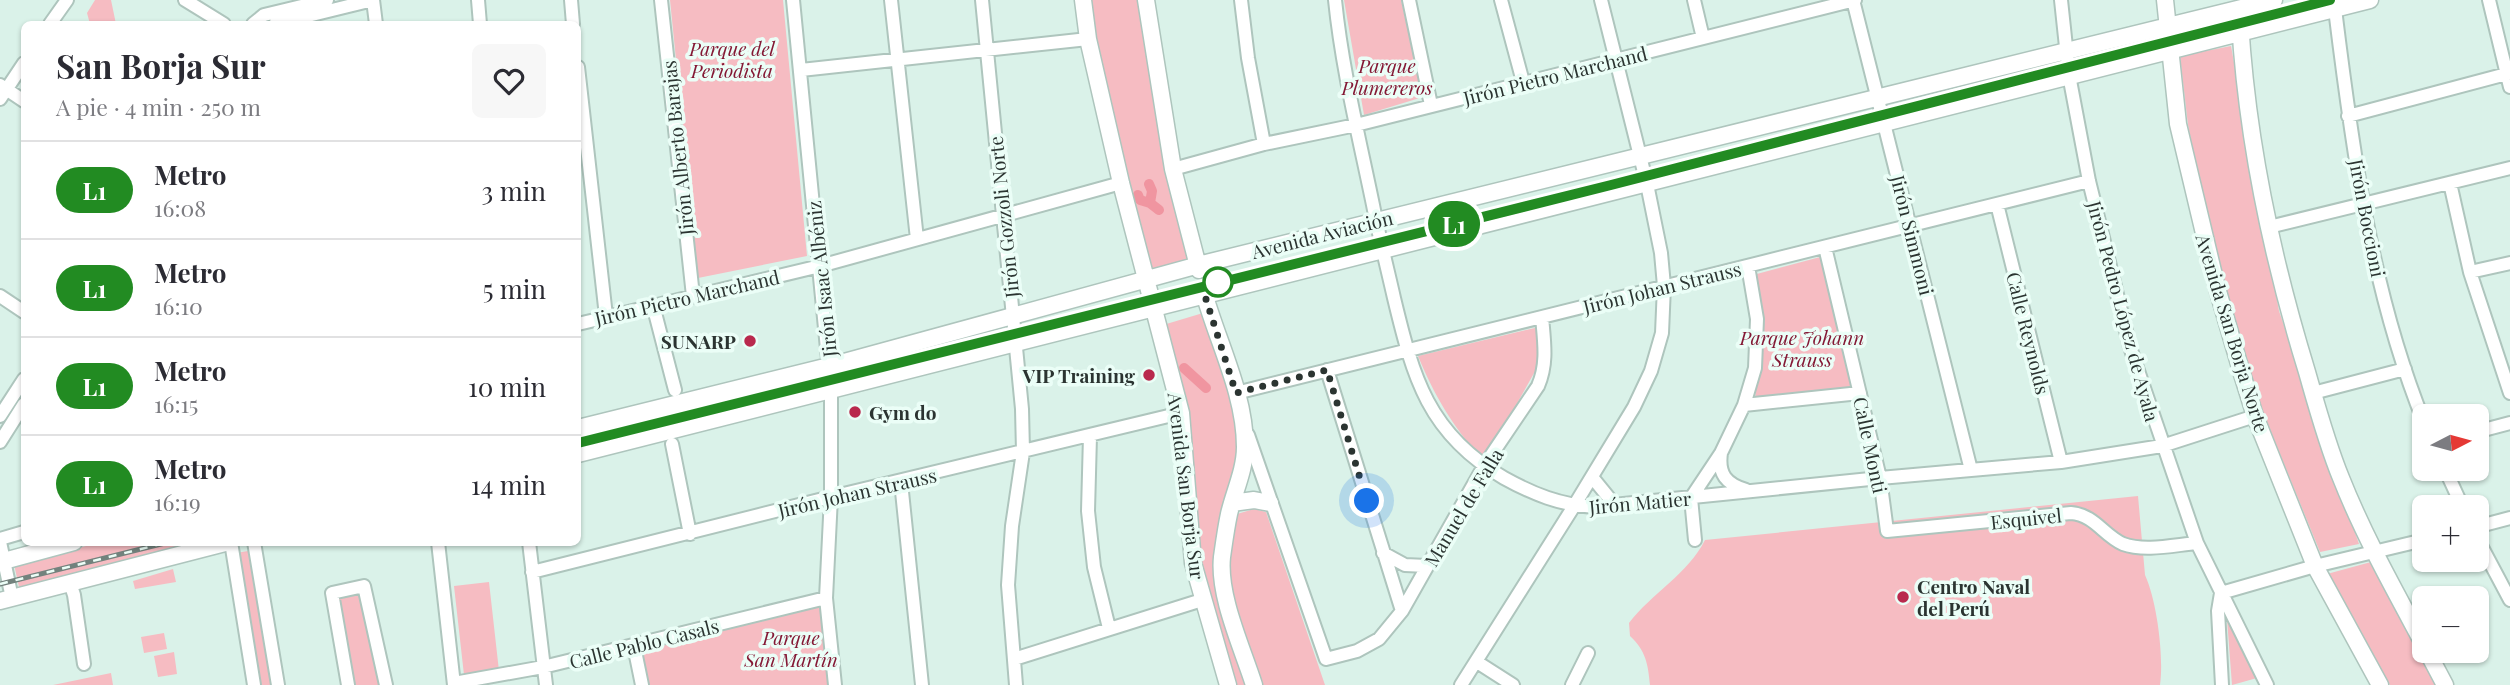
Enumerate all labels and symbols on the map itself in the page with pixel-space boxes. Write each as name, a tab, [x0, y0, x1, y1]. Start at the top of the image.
park label: Parque del Periodista	[688, 35, 776, 83]
street label: Jirón Pietro Marchand	[1459, 40, 1650, 111]
park label: Parque Plumereros	[1341, 52, 1432, 100]
street label: Jirón Alberto Barajas	[655, 59, 699, 238]
street label: Jirón Gozzoli Norte	[982, 135, 1025, 300]
street label: Jirón Boccioni	[2344, 156, 2392, 280]
street label: Jirón Simmoni	[1885, 171, 1941, 298]
street label: Jirón Pedro López de Ayala	[2082, 197, 2166, 425]
street label: Jirón Isaac Albéniz	[800, 200, 842, 359]
line badge: L1	[1422, 201, 1486, 247]
street label: Avenida Aviación	[1248, 204, 1396, 264]
street label: Avenida San Borja Norte	[2190, 230, 2276, 436]
street label: Jirón Johan Strauss	[1579, 255, 1744, 319]
street label: Jirón Pietro Marchand	[591, 263, 782, 331]
unlabelled marker	[1203, 267, 1233, 297]
street label: Calle Reynolds	[2001, 269, 2057, 397]
park label: Parque Johann Strauss	[1739, 324, 1864, 372]
place label: SUNARP	[661, 328, 736, 354]
marker: SUNARP	[742, 333, 758, 349]
place label: VIP Training	[1021, 362, 1135, 388]
marker: VIP Training	[1141, 367, 1157, 383]
street label: Avenida San Borja Sur	[1163, 390, 1211, 581]
street label: Calle Monti	[1848, 394, 1894, 496]
place label: Gym do	[869, 399, 937, 425]
marker: Gym do	[847, 404, 863, 420]
north arrow	[2412, 404, 2488, 481]
street label: Manuel de Falla	[1417, 443, 1509, 571]
street label: Jirón Johan Strauss	[774, 461, 939, 523]
your location	[1349, 483, 1384, 518]
street label: Jirón Matier	[1587, 485, 1693, 520]
street label: Esquivel	[1989, 501, 2063, 535]
place label: Centro Naval del Perú	[1917, 573, 2030, 621]
marker: Centro Naval del Perú	[1895, 589, 1911, 605]
street label: Calle Pablo Casals	[566, 612, 722, 674]
park label: Parque San Martín	[743, 624, 838, 672]

